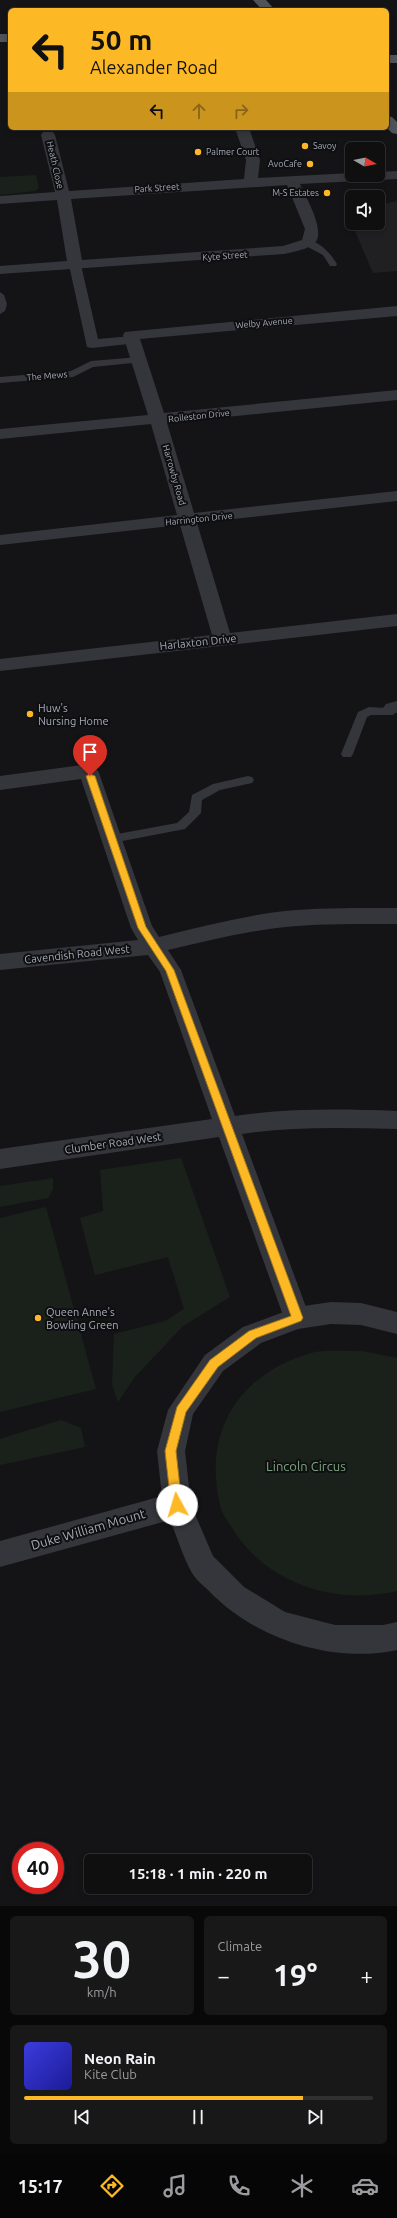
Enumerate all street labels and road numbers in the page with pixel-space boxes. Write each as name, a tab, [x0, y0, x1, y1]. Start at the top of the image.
street label: Heath Close	[45, 140, 65, 190]
street label: Park Street	[134, 181, 180, 195]
street label: Kyte Street	[202, 249, 248, 263]
street label: Welby Avenue	[235, 316, 293, 330]
street label: The Mews	[26, 369, 68, 383]
street label: Rolleston Drive	[168, 408, 230, 424]
street label: Harrowby Road	[161, 444, 187, 506]
street label: Harrington Drive	[165, 510, 233, 527]
street label: Harlaxton Drive	[159, 632, 237, 652]
street label: Cavendish Road West	[24, 942, 131, 965]
street label: Clumber Road West	[64, 1130, 163, 1156]
street label: Duke William Mount	[29, 1506, 147, 1552]

